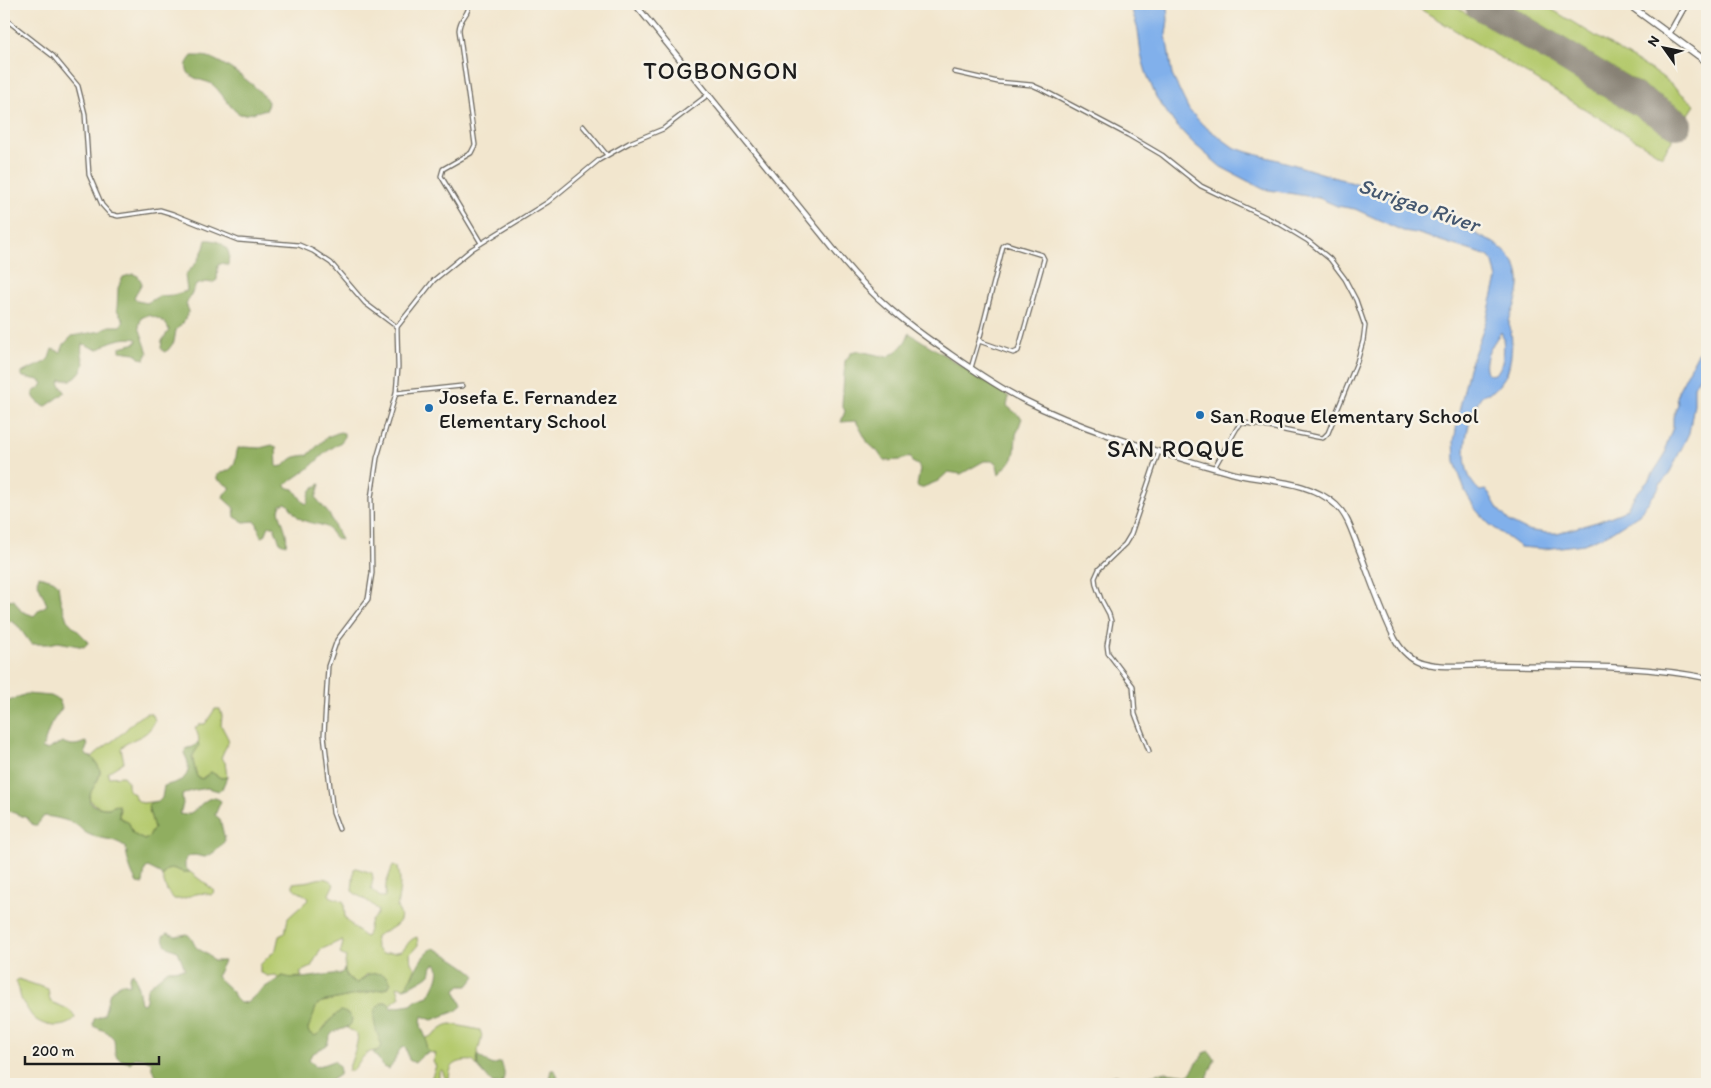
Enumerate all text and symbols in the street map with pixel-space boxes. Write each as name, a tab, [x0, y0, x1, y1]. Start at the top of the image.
north arrow	[1638, 22, 1688, 72]
text: N	[1644, 33, 1663, 50]
district label: TOGBONGON	[643, 56, 799, 85]
water label: Surigao River	[1355, 172, 1485, 239]
place label: Josefa E. Fernandez Elementary School	[439, 384, 618, 433]
marker: Josefa E. Fernandez Elementary School	[423, 402, 435, 414]
place label: San Roque Elementary School	[1210, 403, 1479, 428]
marker: San Roque Elementary School	[1194, 409, 1206, 421]
district label: SAN ROQUE	[1107, 434, 1245, 463]
scale bar	[25, 1033, 159, 1065]
text: 200 m	[32, 1042, 75, 1060]

